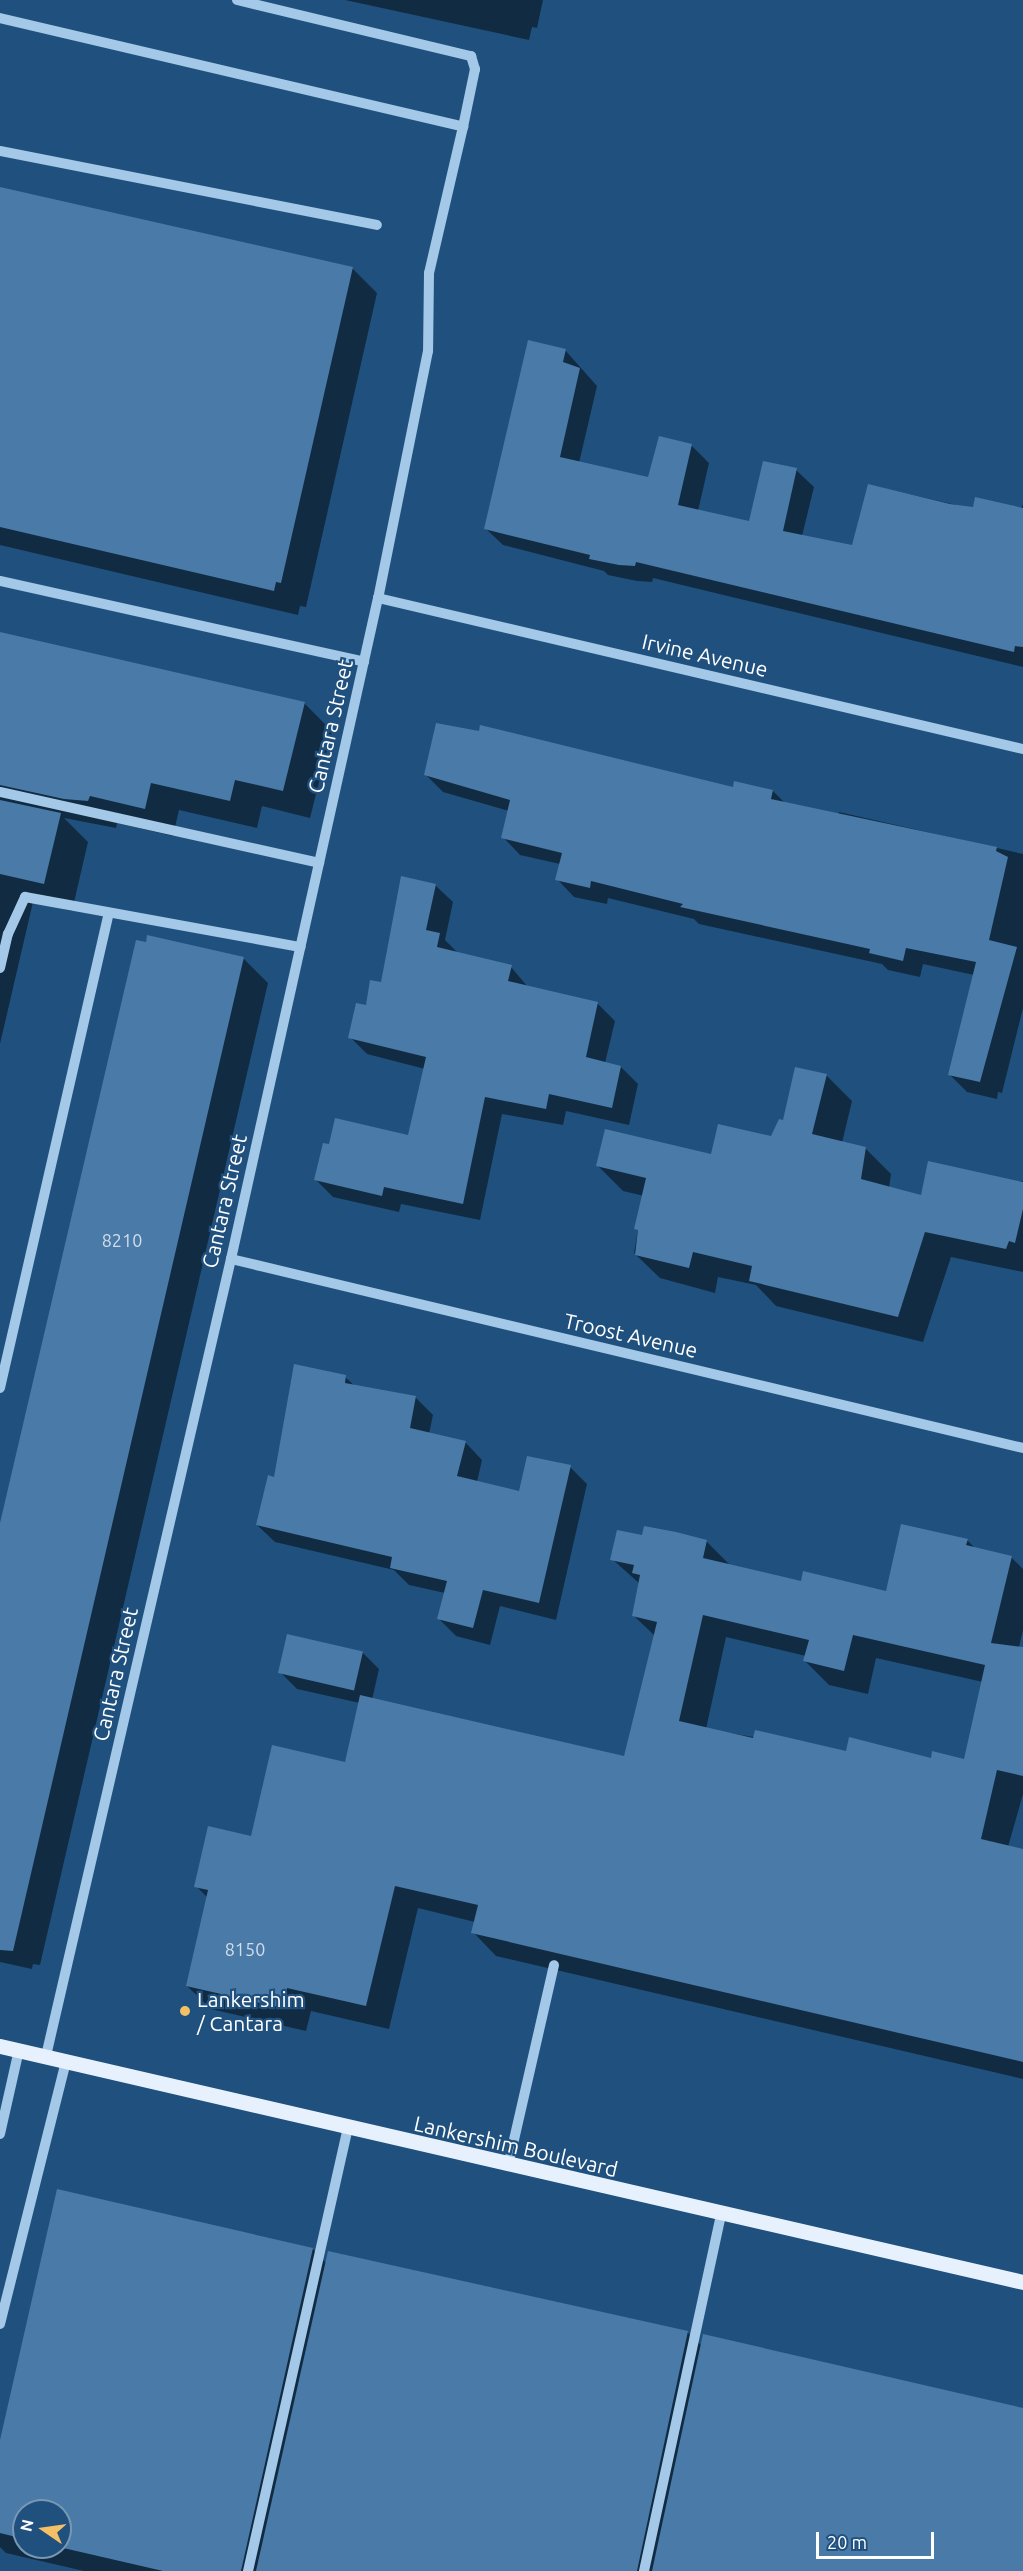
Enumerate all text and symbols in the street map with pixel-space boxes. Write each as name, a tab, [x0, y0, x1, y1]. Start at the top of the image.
street label: Irvine Avenue	[640, 628, 770, 682]
street label: Cantara Street	[302, 656, 358, 796]
street label: Cantara Street	[196, 1131, 252, 1271]
house number: 8210	[102, 1229, 142, 1251]
street label: Troost Avenue	[562, 1307, 700, 1363]
street label: Cantara Street	[87, 1604, 143, 1744]
house number: 8150	[225, 1938, 265, 1960]
place label: Lankershim / Cantara	[197, 1986, 305, 2036]
marker: Lankershim / Cantara	[178, 2004, 192, 2018]
street label: Lankershim Boulevard	[412, 2110, 620, 2182]
north arrow	[12, 2499, 72, 2559]
text: N	[16, 2518, 37, 2533]
scale bar	[819, 2520, 938, 2558]
text: 20 m	[827, 2532, 867, 2552]

